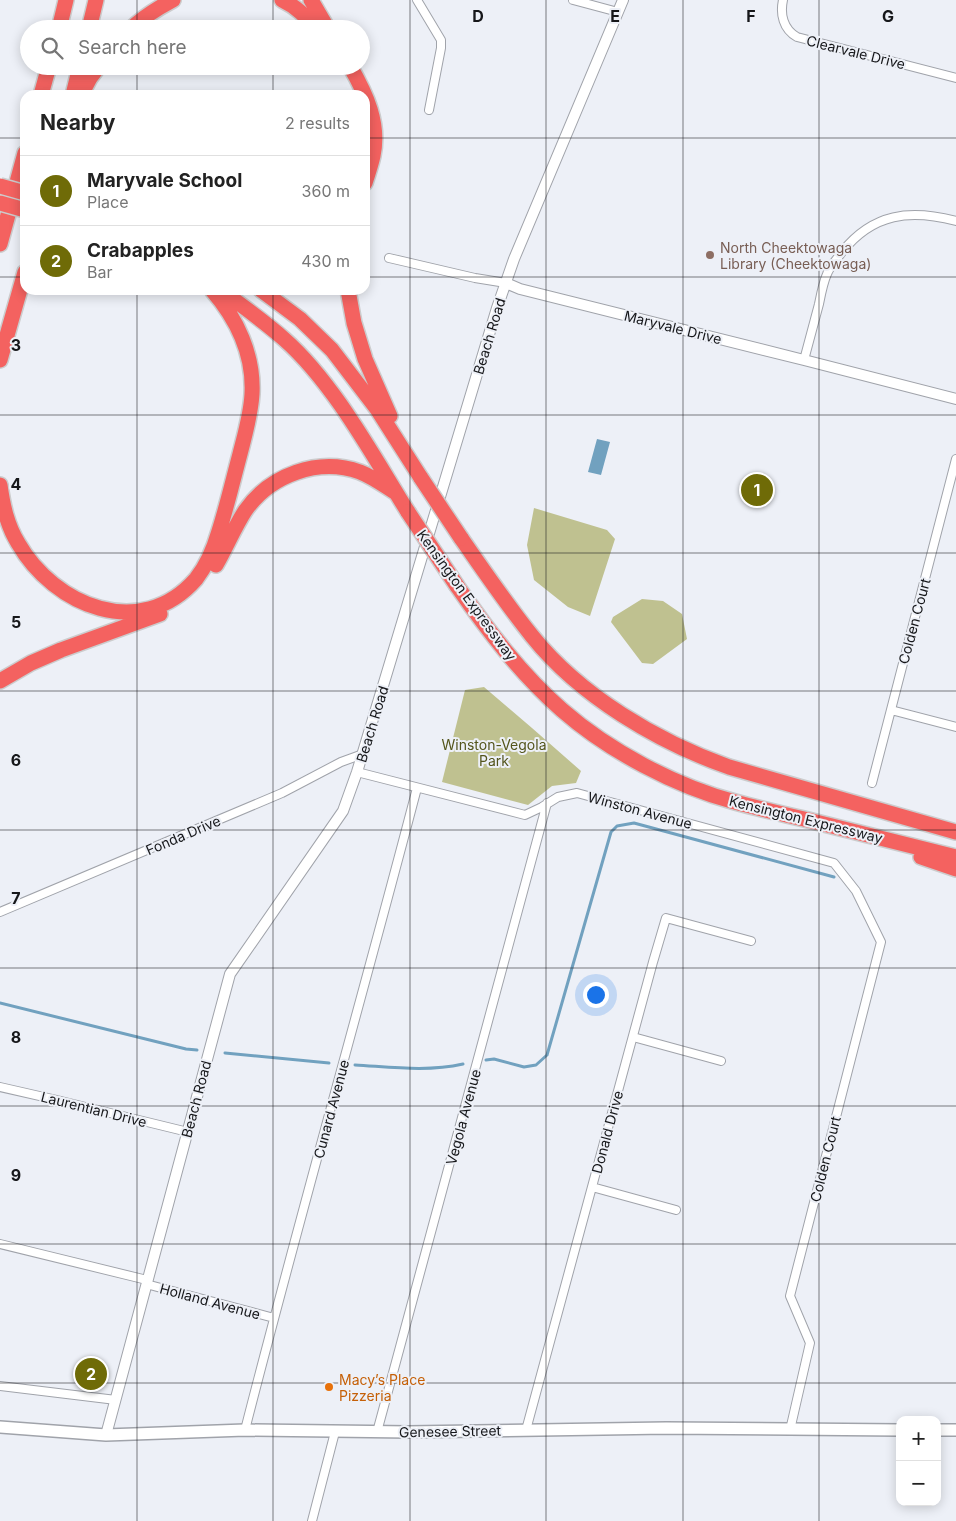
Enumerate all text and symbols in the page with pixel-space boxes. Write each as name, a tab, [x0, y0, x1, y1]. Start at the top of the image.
text: D	[472, 6, 484, 26]
text: E	[610, 6, 620, 26]
text: F	[746, 6, 756, 26]
text: G	[882, 6, 894, 26]
search box	[20, 20, 370, 75]
street label: Clearvale Drive	[805, 32, 907, 72]
icon: search	[38, 34, 66, 62]
text: Search here	[78, 36, 187, 59]
text: Nearby	[40, 110, 115, 135]
text: 2 results	[285, 113, 350, 133]
text: Maryvale School	[87, 169, 242, 192]
text: 1	[53, 181, 59, 201]
text: 360 m	[302, 181, 350, 201]
text: Place	[87, 192, 129, 212]
text: Crabapples	[87, 239, 194, 262]
place label: North Cheektowaga Library (Cheektowaga)	[720, 239, 871, 272]
marker: North Cheektowaga Library (Cheektowaga)	[704, 249, 716, 261]
text: 2	[51, 251, 61, 271]
text: 430 m	[301, 251, 350, 271]
text: Bar	[87, 262, 112, 282]
street label: Beach Road	[469, 296, 509, 376]
street label: Maryvale Drive	[623, 307, 723, 347]
text: 3	[11, 335, 21, 355]
pin: 1	[741, 471, 773, 509]
text: 4	[11, 474, 22, 494]
street label: Kensington Expressway	[414, 526, 520, 664]
street label: Colden Court	[894, 576, 934, 666]
text: 5	[11, 612, 21, 632]
street label: Beach Road	[352, 684, 392, 764]
park label: Winston-Vegola Park	[441, 736, 547, 769]
text: 6	[11, 750, 21, 770]
street label: Winston Avenue	[586, 788, 694, 832]
street label: Kensington Expressway	[728, 792, 885, 846]
street label: Fonda Drive	[143, 812, 223, 858]
text: 7	[11, 888, 21, 908]
your location	[583, 982, 609, 1008]
text: 8	[11, 1027, 21, 1047]
street label: Beach Road	[178, 1058, 214, 1140]
street label: Cunard Avenue	[310, 1058, 352, 1160]
street label: Vegola Avenue	[442, 1067, 484, 1167]
street label: Laurentian Drive	[39, 1088, 149, 1130]
street label: Donald Drive	[588, 1089, 626, 1175]
street label: Colden Court	[806, 1114, 844, 1204]
text: 9	[11, 1165, 21, 1185]
street label: Holland Avenue	[158, 1279, 262, 1323]
pin: 2	[75, 1355, 107, 1393]
place label: Macy’s Place Pizzeria	[339, 1371, 425, 1404]
marker: Macy’s Place Pizzeria	[323, 1381, 335, 1393]
map controls	[896, 1416, 941, 1506]
button: +	[896, 1416, 941, 1461]
street label: Genesee Street	[399, 1422, 502, 1440]
button: −	[896, 1461, 941, 1506]

